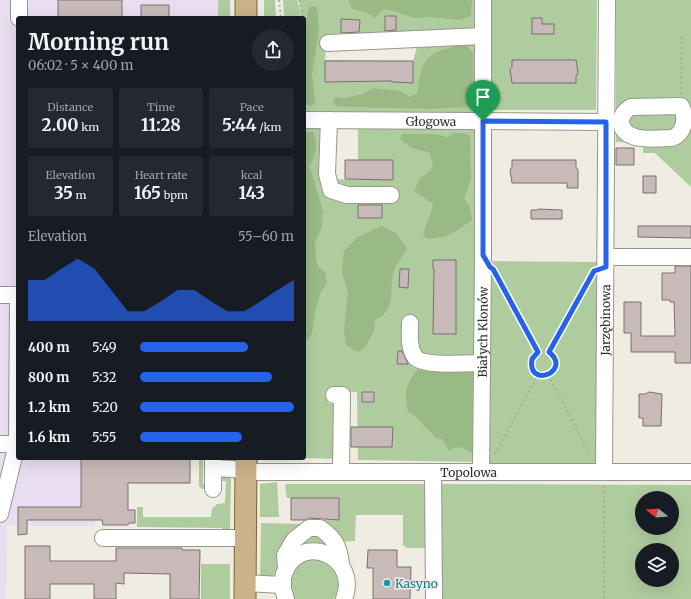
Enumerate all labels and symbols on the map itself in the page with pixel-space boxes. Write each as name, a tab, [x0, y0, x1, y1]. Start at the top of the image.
pin	[466, 80, 500, 121]
street label: Głogowa	[406, 113, 457, 129]
street label: Jarzębinowa	[597, 284, 613, 357]
street label: Białych Klonów	[474, 286, 490, 378]
street label: Topolowa	[440, 465, 498, 480]
north arrow	[635, 491, 679, 535]
place label: Kasyno	[395, 576, 438, 591]
marker: Kasyno	[382, 578, 392, 588]

